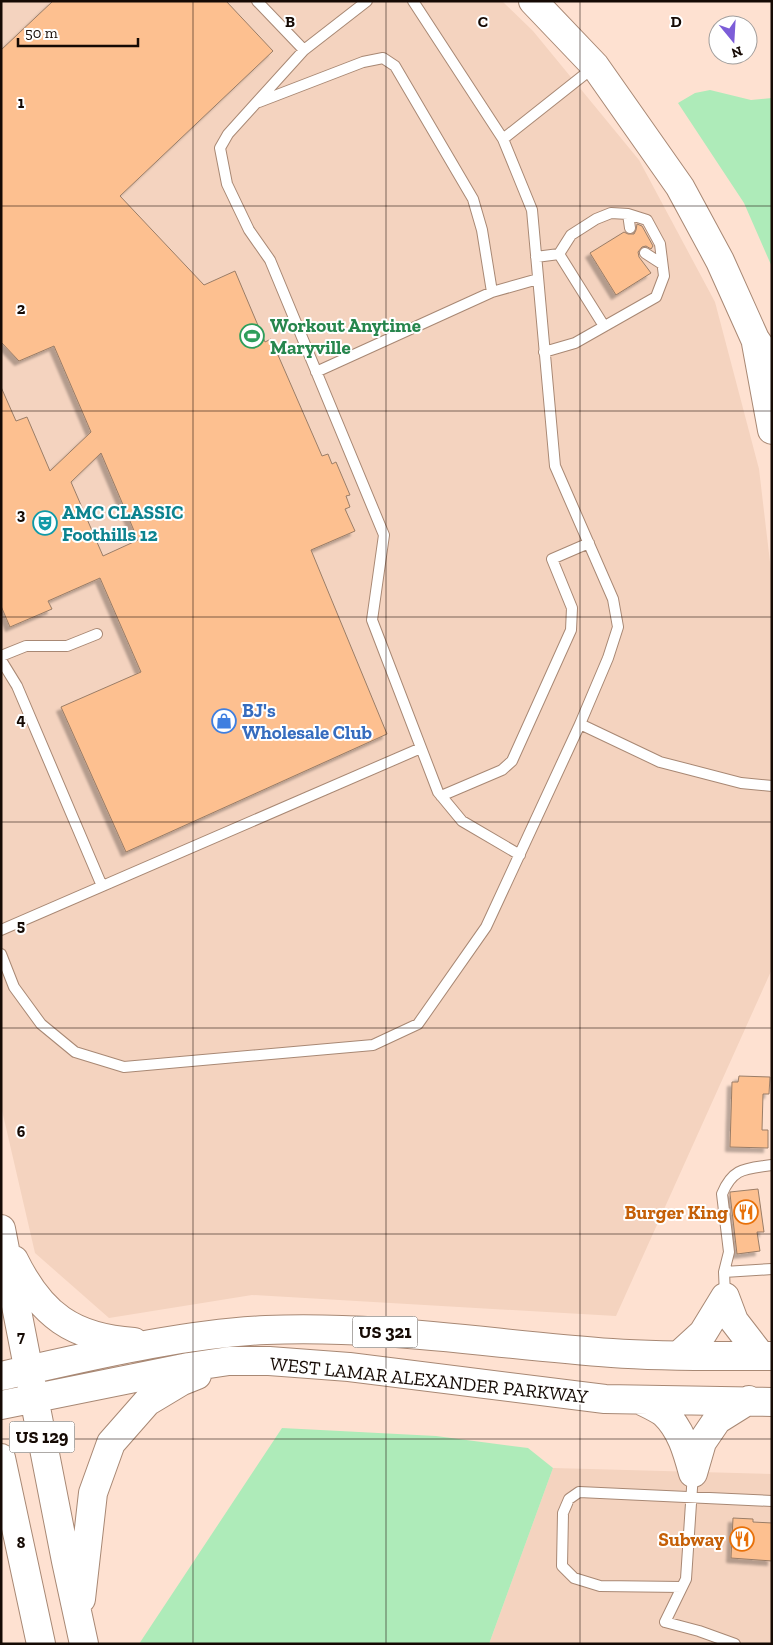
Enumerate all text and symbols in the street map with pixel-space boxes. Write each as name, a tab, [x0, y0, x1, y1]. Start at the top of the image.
text: B	[285, 12, 295, 31]
text: C	[478, 12, 488, 31]
text: D	[670, 12, 682, 31]
scale bar	[18, 15, 138, 47]
north arrow	[708, 15, 758, 65]
text: 50 m	[25, 24, 58, 42]
text: N	[729, 42, 745, 62]
text: 1	[18, 93, 25, 112]
text: 2	[17, 299, 26, 318]
place label: Workout Anytime Maryville	[270, 314, 421, 359]
sports icon: Workout Anytime Maryville	[239, 323, 265, 349]
place label: AMC CLASSIC Foothills 12	[62, 501, 184, 546]
text: 3	[17, 505, 26, 524]
theatre icon: AMC CLASSIC Foothills 12	[32, 510, 58, 536]
place label: BJ's Wholesale Club	[242, 699, 373, 744]
shop icon: BJ's Wholesale Club	[211, 708, 237, 734]
text: 4	[16, 710, 26, 729]
text: 5	[17, 916, 25, 935]
text: 6	[17, 1122, 26, 1141]
restaurant icon: Burger King	[733, 1199, 759, 1225]
place label: Burger King	[625, 1201, 728, 1224]
road number: US 321	[352, 1316, 418, 1348]
text: 7	[17, 1327, 25, 1346]
street label: WEST LAMAR ALEXANDER PARKWAY	[269, 1352, 590, 1408]
road number: US 129	[10, 1421, 74, 1452]
restaurant icon: Subway	[729, 1526, 755, 1552]
place label: Subway	[658, 1528, 724, 1551]
text: 8	[17, 1533, 26, 1552]

